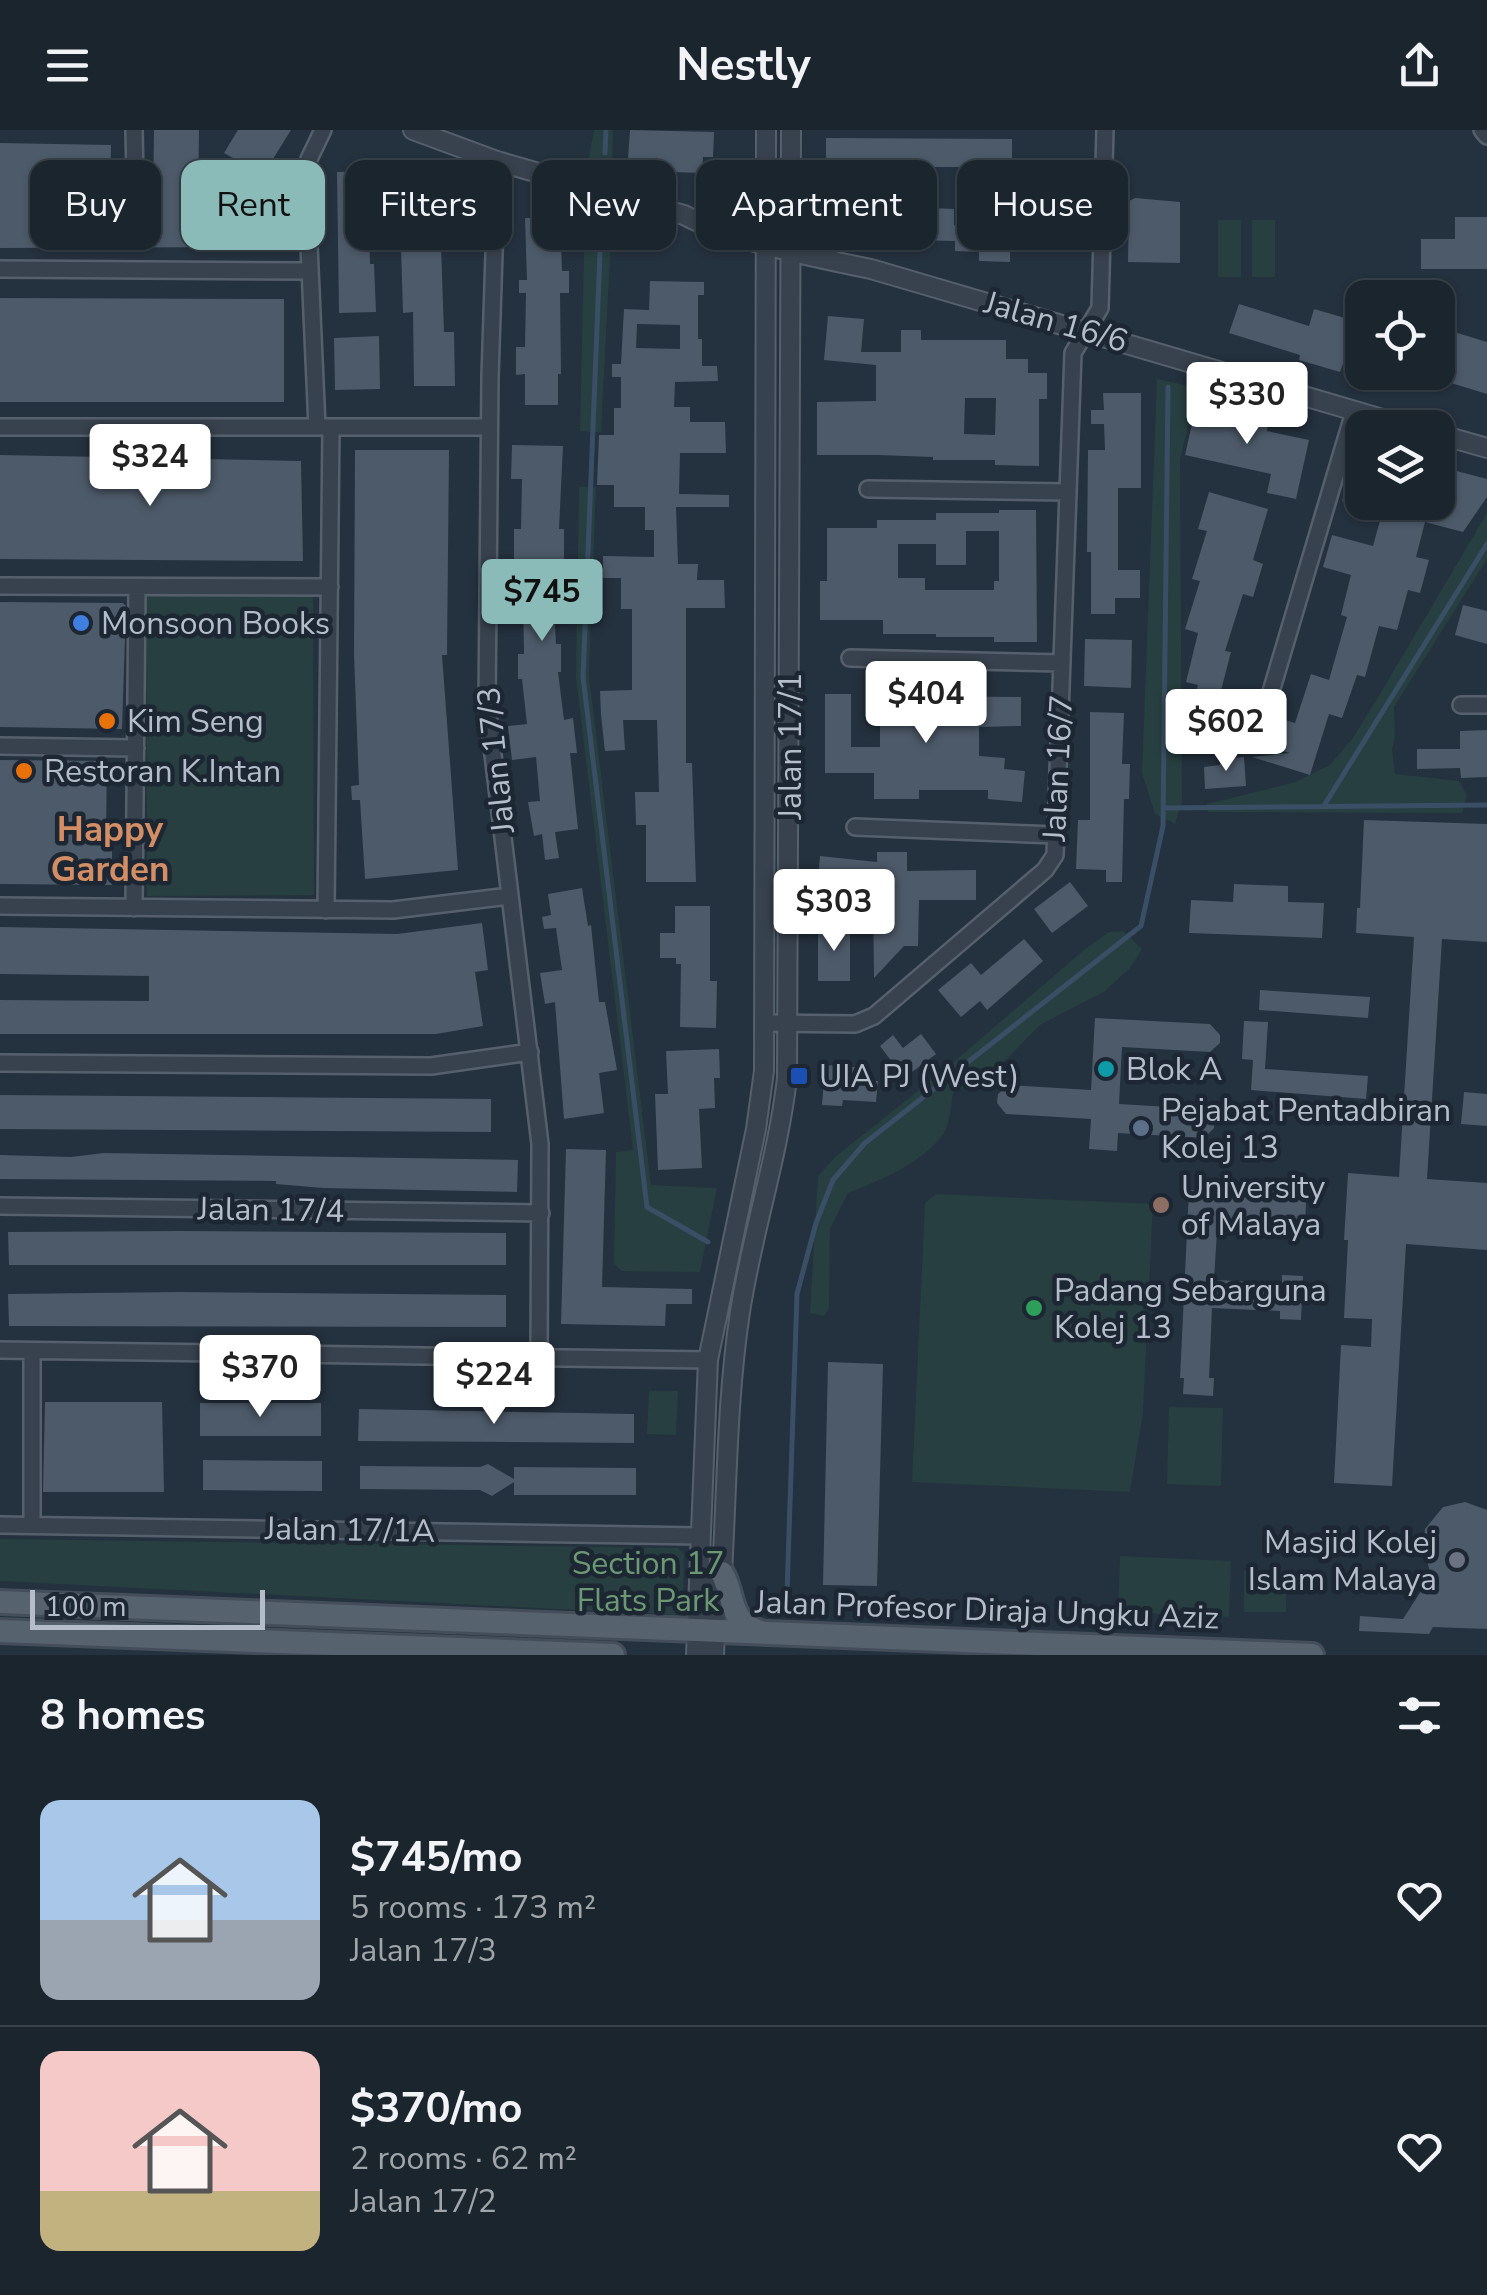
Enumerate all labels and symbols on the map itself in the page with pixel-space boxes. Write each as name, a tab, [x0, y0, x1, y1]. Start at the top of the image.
street label: Jalan 16/6	[979, 281, 1132, 363]
pin: $330	[1188, 362, 1306, 447]
pin: $324	[91, 424, 209, 509]
pin: $745	[483, 559, 601, 644]
place label: Monsoon Books	[101, 602, 330, 645]
marker: Monsoon Books	[70, 612, 92, 634]
pin: $404	[867, 661, 985, 746]
street label: Jalan 17/1	[769, 673, 812, 820]
street label: Jalan 17/3	[467, 685, 525, 836]
pin: $602	[1167, 689, 1285, 774]
street label: Jalan 16/7	[1033, 694, 1083, 843]
place label: Kim Seng	[127, 700, 264, 743]
marker: Kim Seng	[96, 710, 118, 732]
place label: Restoran K.Intan	[44, 750, 281, 793]
marker: Restoran K.Intan	[13, 760, 35, 782]
district label: Happy Garden	[51, 806, 169, 893]
pin: $303	[775, 869, 893, 954]
place label: Blok A	[1126, 1048, 1222, 1091]
place label: UIA PJ (West)	[819, 1055, 1020, 1098]
marker: Blok A	[1095, 1058, 1117, 1080]
marker: UIA PJ (West)	[788, 1065, 810, 1087]
place label: Pejabat Pentadbiran Kolej 13	[1161, 1089, 1451, 1169]
marker: Pejabat Pentadbiran Kolej 13	[1130, 1117, 1152, 1139]
place label: University of Malaya	[1181, 1166, 1326, 1246]
street label: Jalan 17/4	[196, 1187, 345, 1233]
marker: University of Malaya	[1150, 1194, 1172, 1216]
place label: Padang Sebarguna Kolej 13	[1054, 1269, 1327, 1349]
marker: Padang Sebarguna Kolej 13	[1023, 1297, 1045, 1319]
pin: $370	[201, 1335, 319, 1420]
pin: $224	[435, 1342, 553, 1427]
street label: Jalan 17/1A	[264, 1507, 435, 1553]
place label: Masjid Kolej Islam Malaya	[1248, 1521, 1437, 1601]
park label: Section 17 Flats Park	[572, 1542, 724, 1622]
marker: Masjid Kolej Islam Malaya	[1446, 1549, 1468, 1571]
street label: Jalan Profesor Diraja Ungku Aziz	[753, 1580, 1220, 1640]
scale bar	[30, 1585, 265, 1630]

